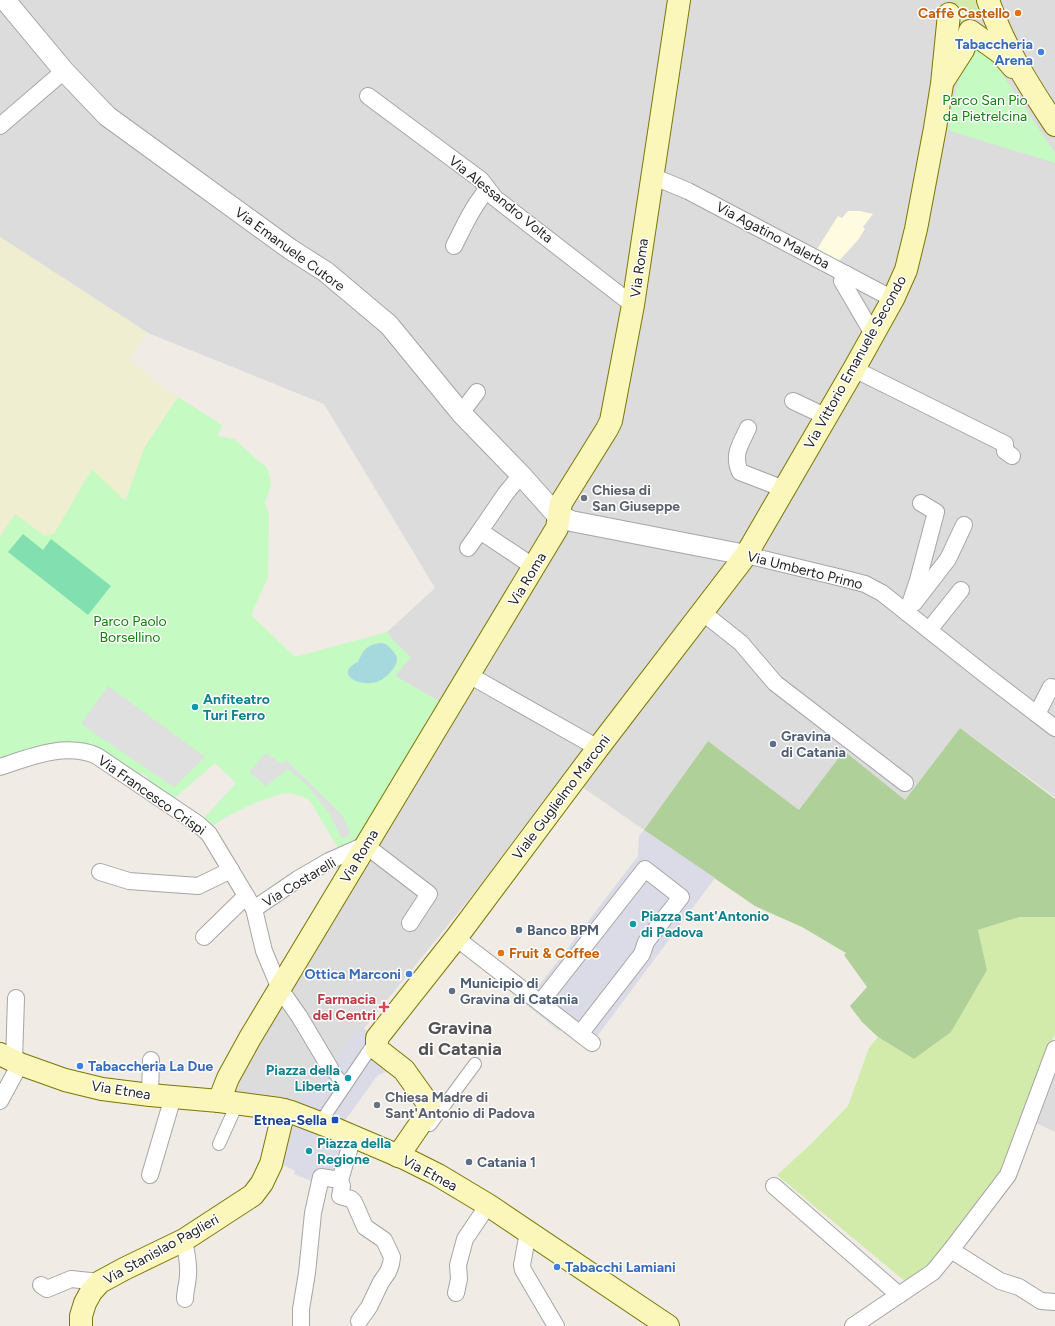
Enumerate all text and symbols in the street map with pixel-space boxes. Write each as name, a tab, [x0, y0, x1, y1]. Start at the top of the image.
place label: Caffè Castello	[918, 5, 1010, 22]
marker: Caffè Castello	[1013, 8, 1023, 18]
place label: Tabaccheria Arena	[955, 36, 1033, 69]
marker: Tabaccheria Arena	[1036, 47, 1046, 57]
park label: Parco San Pio da Pietrelcina	[942, 92, 1028, 125]
street label: Via Alessandro Volta	[445, 152, 556, 247]
street label: Via Agatino Malerba	[713, 198, 832, 273]
street label: Via Emanuele Cutore	[231, 204, 348, 295]
street label: Via Roma	[627, 237, 652, 299]
street label: Via Vittorio Emanuele Secondo	[801, 273, 910, 452]
place label: Chiesa di San Giuseppe	[592, 482, 680, 515]
marker: Chiesa di San Giuseppe	[579, 493, 589, 503]
street label: Via Umberto Primo	[745, 548, 865, 593]
street label: Via Roma	[505, 549, 550, 609]
park label: Parco Paolo Borsellino	[93, 613, 167, 646]
place label: Anfiteatro Turi Ferro	[203, 691, 270, 724]
marker: Anfiteatro Turi Ferro	[190, 702, 200, 712]
place label: Gravina di Catania	[781, 728, 846, 761]
street label: Viale Guglielmo Marconi	[509, 732, 614, 863]
marker: Gravina di Catania	[768, 739, 778, 749]
street label: Via Francesco Crispi	[95, 752, 209, 839]
street label: Via Roma	[337, 826, 382, 886]
street label: Via Costarelli	[260, 854, 339, 911]
place label: Piazza Sant'Antonio di Padova	[641, 908, 769, 941]
marker: Piazza Sant'Antonio di Padova	[628, 919, 638, 929]
place label: Banco BPM	[527, 922, 599, 939]
marker: Banco BPM	[514, 925, 524, 935]
place label: Fruit & Coffee	[509, 945, 600, 962]
marker: Fruit & Coffee	[496, 948, 506, 958]
place label: Ottica Marconi	[304, 966, 401, 983]
marker: Ottica Marconi	[404, 969, 414, 979]
place label: Municipio di Gravina di Catania	[460, 975, 578, 1008]
marker: Municipio di Gravina di Catania	[447, 986, 457, 996]
place label: Farmacia del Centri	[313, 991, 376, 1024]
marker: Farmacia del Centri	[379, 1002, 389, 1012]
district label: Gravina di Catania	[418, 1017, 502, 1060]
place label: Tabaccheria La Due	[88, 1058, 213, 1075]
marker: Tabaccheria La Due	[75, 1061, 85, 1071]
place label: Piazza della Libertà	[266, 1062, 340, 1095]
marker: Piazza della Libertà	[343, 1073, 353, 1083]
street label: Via Etnea	[90, 1077, 152, 1104]
place label: Chiesa Madre di Sant'Antonio di Padova	[385, 1089, 535, 1122]
marker: Chiesa Madre di Sant'Antonio di Padova	[372, 1100, 382, 1110]
place label: Etnea-Sella	[254, 1112, 327, 1129]
marker: Etnea-Sella	[330, 1115, 340, 1125]
place label: Piazza della Regione	[317, 1135, 391, 1168]
marker: Piazza della Regione	[304, 1146, 314, 1156]
street label: Via Etnea	[399, 1152, 460, 1195]
place label: Catania 1	[477, 1154, 536, 1171]
marker: Catania 1	[464, 1157, 474, 1167]
street label: Via Stanislao Paglieri	[101, 1211, 222, 1288]
place label: Tabacchi Lamiani	[565, 1259, 676, 1276]
marker: Tabacchi Lamiani	[552, 1262, 562, 1272]

